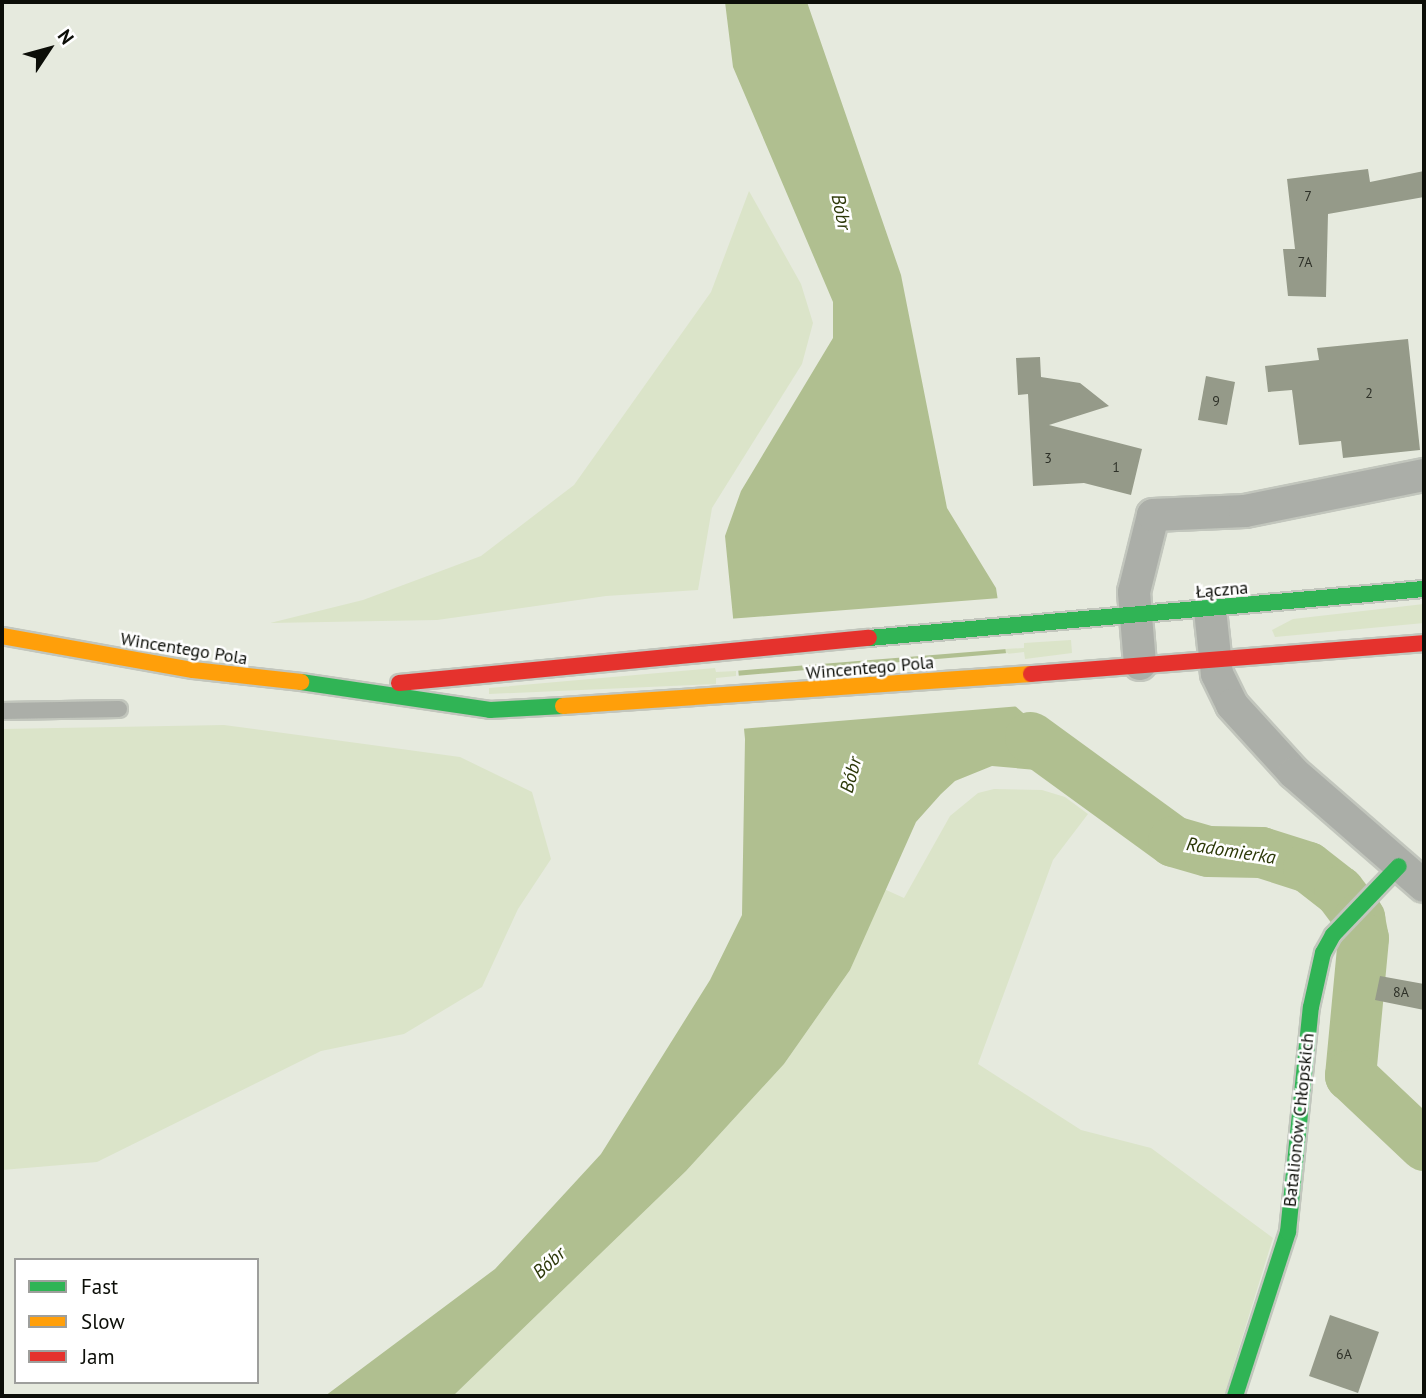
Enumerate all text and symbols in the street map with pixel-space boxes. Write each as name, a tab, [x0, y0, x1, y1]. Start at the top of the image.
north arrow	[14, 14, 84, 84]
text: N	[53, 25, 79, 49]
house number: 7	[1304, 188, 1312, 204]
water label: Bóbr	[826, 192, 856, 232]
house number: 7A	[1297, 254, 1313, 270]
house number: 2	[1365, 385, 1373, 401]
house number: 9	[1212, 393, 1220, 409]
house number: 3	[1044, 450, 1052, 466]
house number: 1	[1112, 459, 1120, 475]
street label: Łączna	[1195, 577, 1249, 603]
street label: Wincentego Pola	[119, 628, 249, 670]
street label: Wincentego Pola	[805, 652, 935, 684]
water label: Bóbr	[835, 755, 867, 795]
water label: Radomierka	[1185, 833, 1277, 869]
house number: 8A	[1393, 984, 1409, 1000]
street label: Batalionów Chłopskich	[1279, 1032, 1319, 1208]
water label: Bóbr	[528, 1242, 570, 1284]
legend	[14, 1258, 259, 1384]
text: Fast	[81, 1273, 118, 1300]
text: Slow	[81, 1308, 125, 1335]
text: Jam	[81, 1343, 115, 1370]
house number: 6A	[1336, 1346, 1352, 1362]

